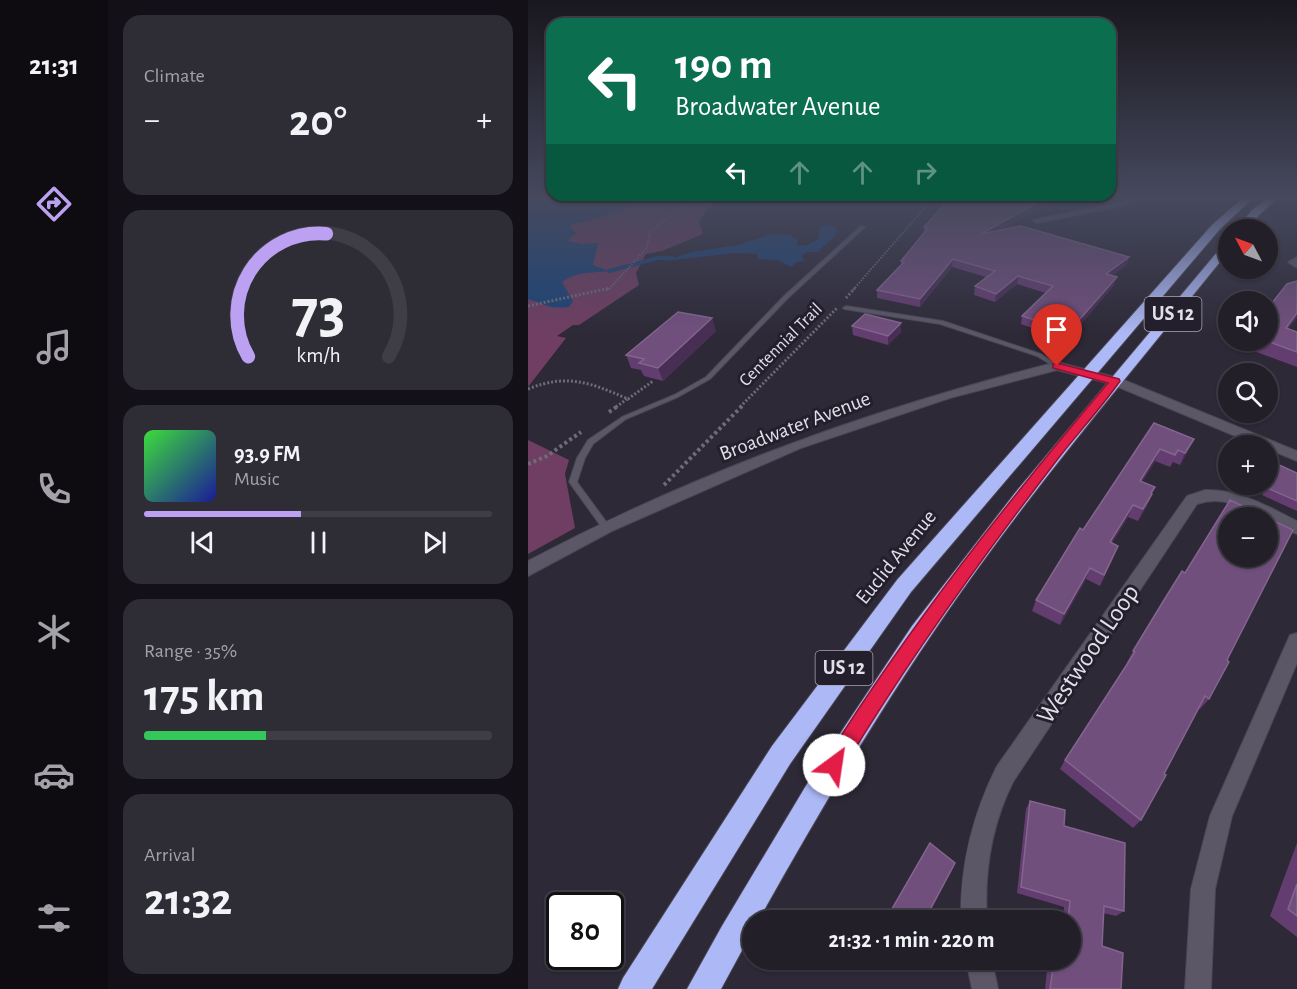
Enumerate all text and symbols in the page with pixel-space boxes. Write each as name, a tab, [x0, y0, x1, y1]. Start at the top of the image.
icon: left	[576, 42, 654, 120]
text: 190 m	[675, 44, 773, 86]
text: 21:31	[29, 52, 79, 79]
text: Climate	[144, 66, 205, 86]
text: Broadwater Avenue	[675, 93, 880, 120]
text: 20°	[289, 99, 347, 144]
text: −	[144, 104, 160, 137]
text: +	[476, 104, 492, 137]
icon: left	[720, 156, 753, 189]
icon: ahead	[783, 156, 816, 189]
icon: ahead	[846, 156, 879, 189]
icon: right	[909, 156, 942, 189]
icon: directions	[33, 183, 75, 225]
north arrow	[1218, 219, 1278, 279]
map controls	[1218, 219, 1278, 567]
text: 73	[291, 281, 345, 343]
button: sound	[1218, 291, 1278, 351]
road number: US 12	[1144, 297, 1202, 331]
street label: Centennial Trail	[736, 300, 826, 390]
pin	[1031, 304, 1082, 366]
icon: arrive	[1040, 313, 1073, 346]
icon: music	[33, 326, 75, 368]
text: km/h	[296, 345, 340, 366]
button: search	[1218, 363, 1278, 423]
street label: Broadwater Avenue	[717, 388, 873, 464]
button: +	[1218, 435, 1278, 495]
text: 93.9 FM	[234, 443, 300, 465]
icon: phone	[33, 468, 75, 510]
text: Music	[234, 469, 280, 489]
street label: Euclid Avenue	[852, 506, 940, 608]
button: −	[1218, 507, 1278, 567]
icon: previous	[186, 526, 219, 559]
icon: pause	[302, 526, 335, 559]
icon: next	[418, 526, 451, 559]
street label: Westwood Loop	[1032, 580, 1144, 728]
icon: climate	[33, 611, 75, 653]
text: Range · 35%	[144, 641, 237, 661]
road number: US 12	[816, 651, 872, 685]
text: 175 km	[144, 674, 264, 719]
position arrow	[802, 733, 866, 797]
icon: car	[33, 754, 75, 796]
text: Arrival	[144, 845, 195, 865]
text: 21:32	[144, 878, 232, 923]
speed limit sign: 80	[546, 892, 624, 970]
icon: filters	[33, 897, 75, 939]
text: 21:32 · 1 min · 220 m	[828, 929, 995, 951]

